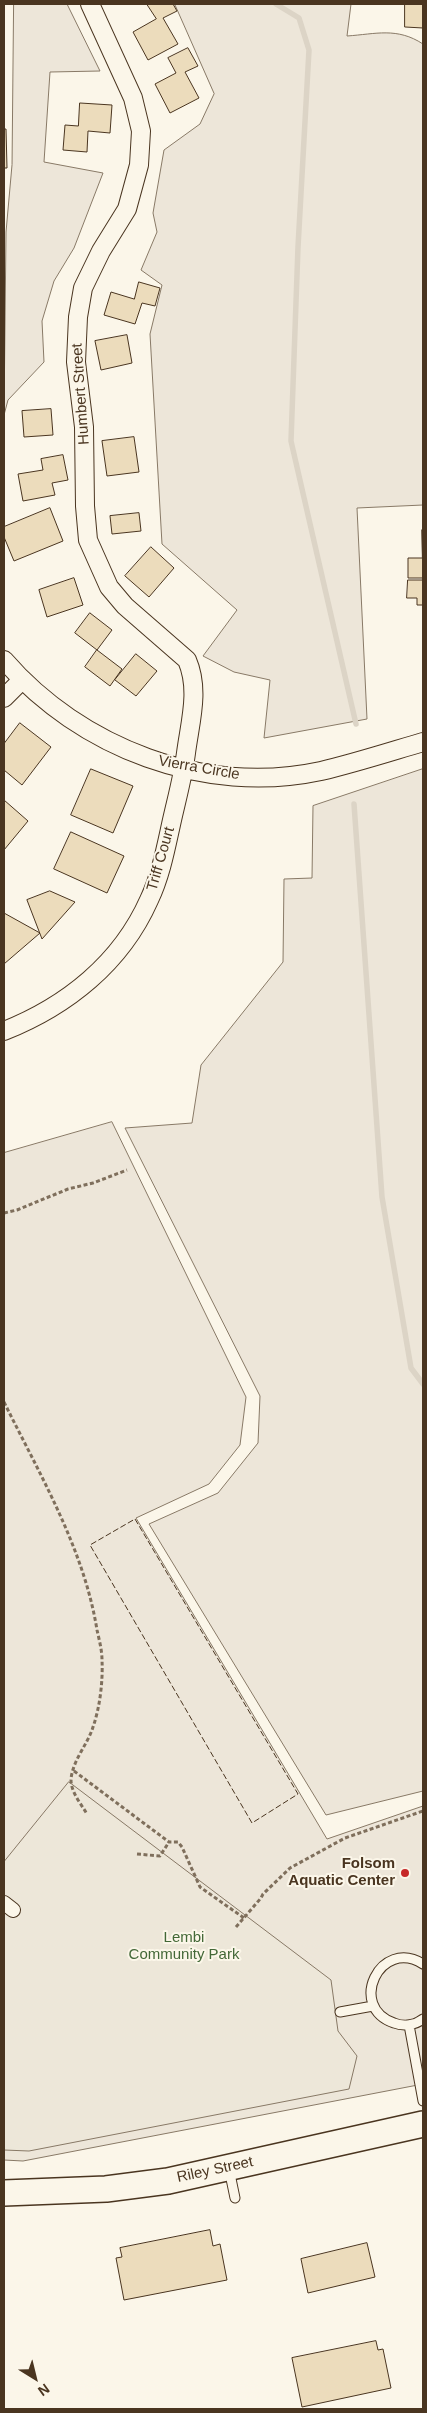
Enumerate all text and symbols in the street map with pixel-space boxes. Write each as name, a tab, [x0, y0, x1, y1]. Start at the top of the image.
street label: Humbert Street	[68, 343, 94, 445]
street label: Vierra Circle	[157, 752, 241, 784]
street label: Triff Court	[143, 825, 179, 893]
place label: Folsom Aquatic Center	[288, 1855, 395, 1890]
marker: Folsom Aquatic Center	[399, 1867, 411, 1879]
park label: Lembi Community Park	[129, 1929, 239, 1964]
street label: Riley Street	[175, 2153, 255, 2187]
north arrow	[10, 2353, 60, 2403]
text: N	[35, 2381, 53, 2400]

